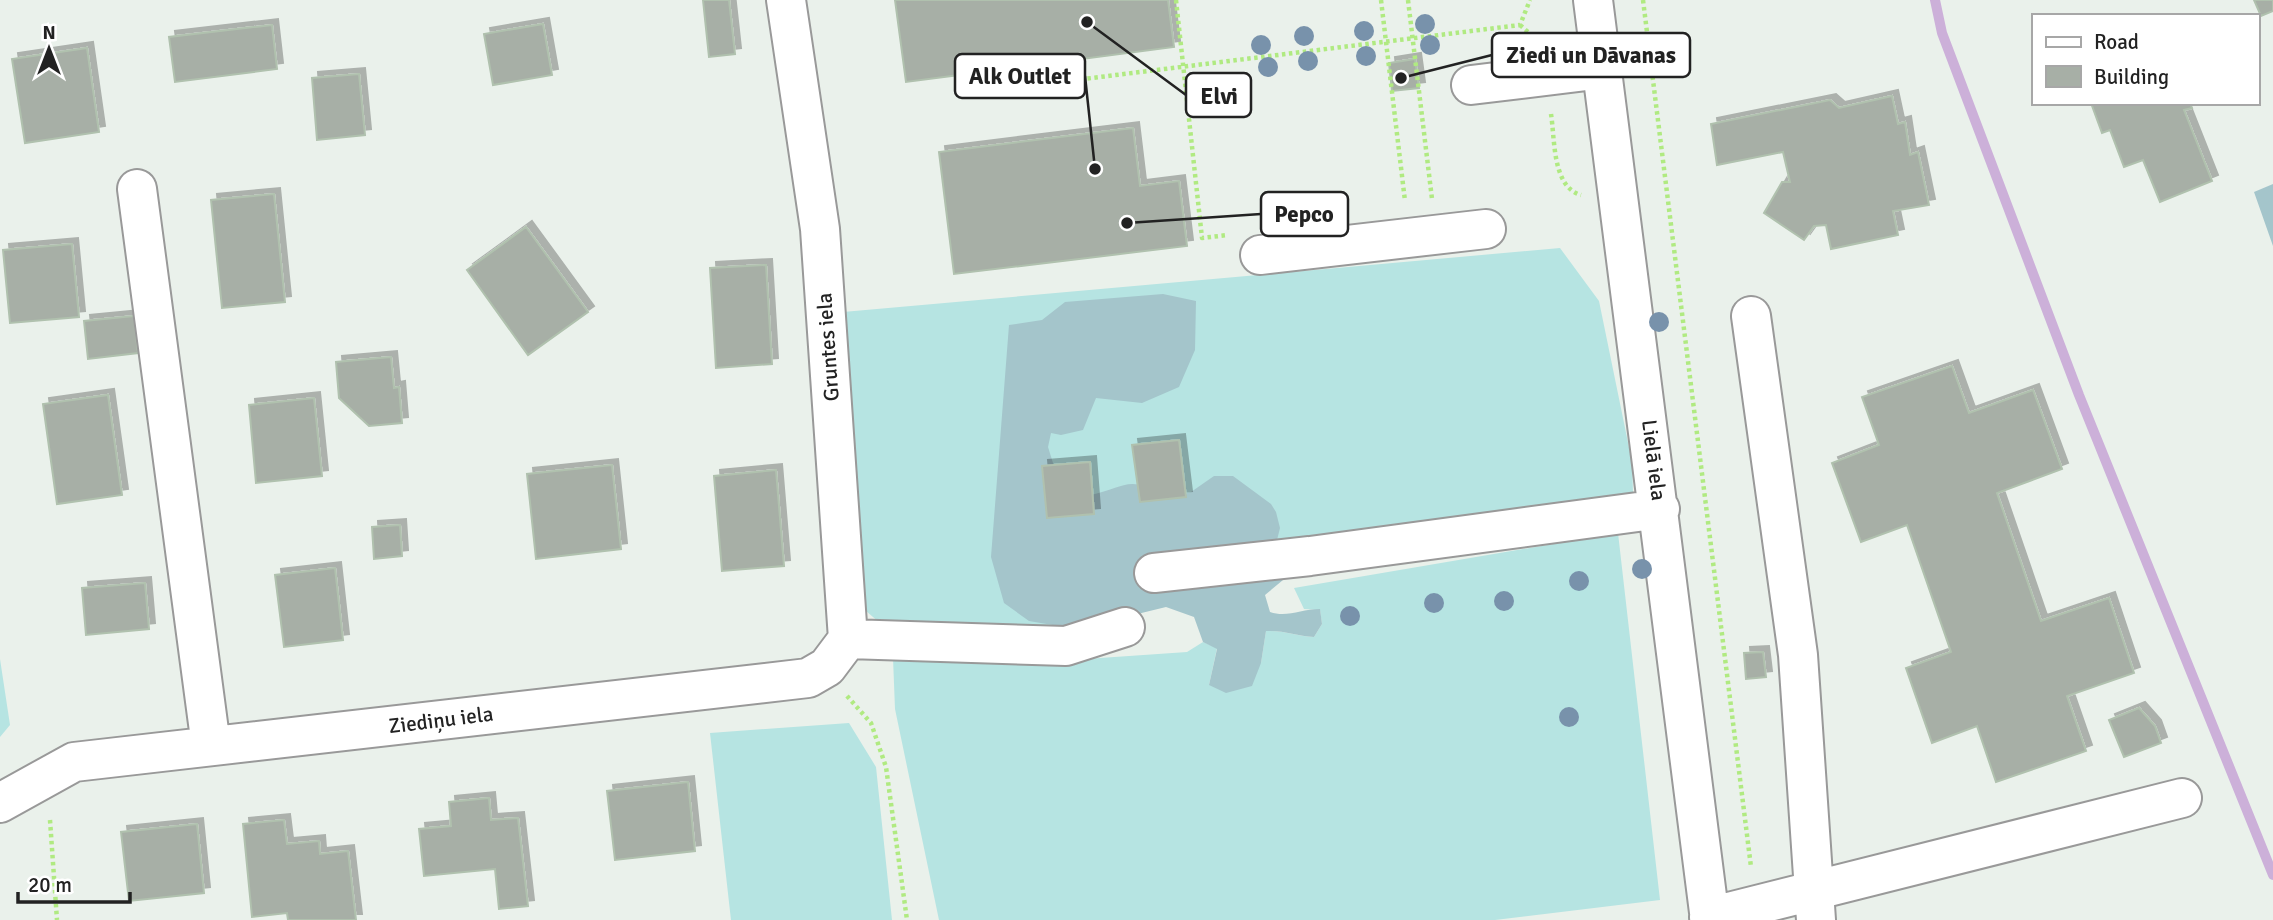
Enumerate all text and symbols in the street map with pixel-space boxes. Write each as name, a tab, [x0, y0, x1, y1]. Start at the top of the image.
north arrow	[14, 14, 84, 84]
legend	[2032, 14, 2259, 105]
text: N	[42, 21, 56, 45]
text: Road	[2094, 29, 2139, 55]
callout: Ziedi un Dāvanas	[1492, 33, 1690, 77]
text: Ziedi un Dāvanas	[1506, 41, 1676, 70]
callout: Alk Outlet	[955, 54, 1085, 98]
text: Alk Outlet	[969, 62, 1072, 91]
text: Building	[2094, 64, 2169, 90]
callout: Elvi	[1186, 73, 1251, 117]
text: Elvi	[1200, 82, 1238, 111]
callout: Pepco	[1261, 192, 1348, 236]
text: Pepco	[1274, 200, 1334, 229]
street label: Gruntes iela	[811, 292, 845, 402]
street label: Lielā iela	[1636, 418, 1672, 502]
street label: Ziediņu iela	[387, 701, 495, 739]
scale bar	[18, 860, 130, 904]
text: 20 m	[28, 872, 72, 898]

